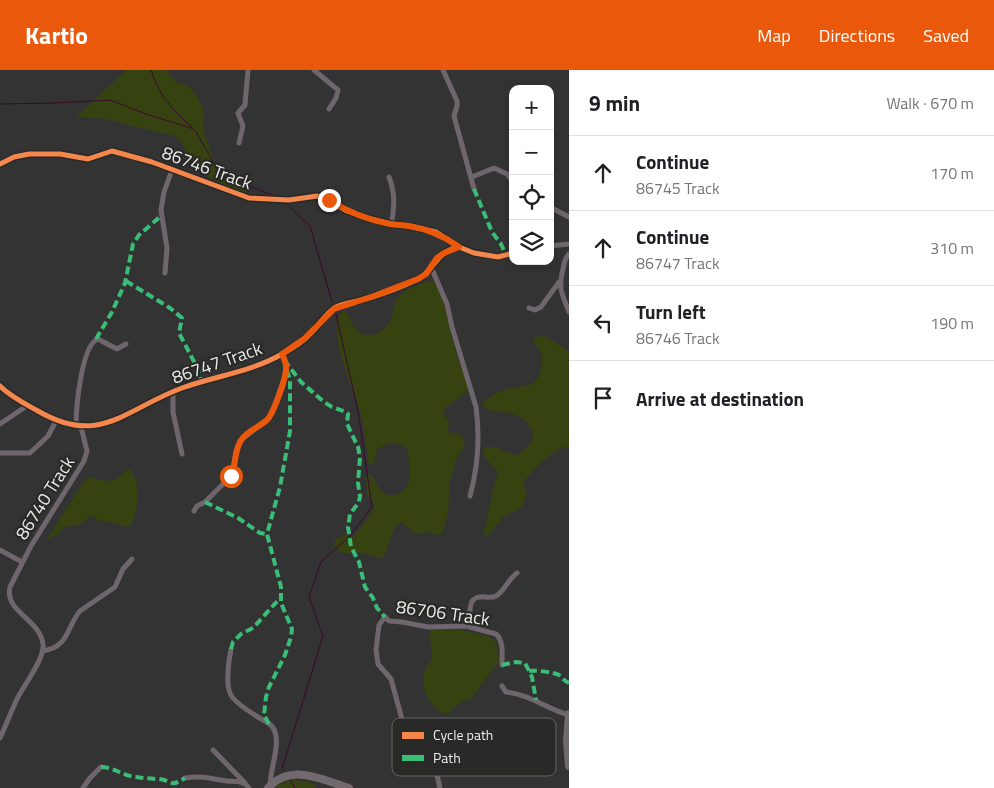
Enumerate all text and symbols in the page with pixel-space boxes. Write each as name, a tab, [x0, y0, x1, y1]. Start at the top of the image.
text: Kartio	[25, 17, 88, 53]
text: Map	[757, 22, 791, 49]
text: Directions	[819, 22, 895, 49]
text: Saved	[923, 22, 969, 49]
map controls	[509, 85, 554, 265]
button: +	[509, 85, 554, 130]
text: 9 min	[589, 87, 640, 119]
text: Walk · 670 m	[886, 91, 974, 115]
button: −	[509, 130, 554, 175]
street label: 86746 Track	[158, 139, 256, 196]
text: Continue	[636, 147, 709, 176]
icon: ahead	[589, 159, 617, 187]
text: 170 m	[930, 161, 974, 185]
button: locate	[509, 175, 554, 220]
text: 86745 Track	[636, 176, 720, 200]
route end	[318, 189, 341, 212]
button: layers	[509, 220, 554, 265]
text: Continue	[636, 222, 709, 251]
icon: ahead	[589, 234, 617, 262]
text: 310 m	[930, 236, 974, 260]
text: 86747 Track	[636, 251, 720, 275]
text: Turn left	[636, 297, 706, 326]
icon: left	[589, 309, 617, 337]
text: 190 m	[930, 311, 974, 335]
text: 86746 Track	[636, 326, 720, 350]
street label: 86747 Track	[168, 334, 266, 391]
icon: arrive	[589, 384, 617, 412]
text: Arrive at destination	[636, 384, 804, 413]
street label: 86740 Track	[8, 450, 81, 545]
route start	[220, 465, 243, 488]
street label: 86706 Track	[395, 593, 492, 632]
legend	[392, 718, 556, 776]
text: Cycle path	[433, 724, 493, 745]
text: Path	[433, 747, 461, 768]

